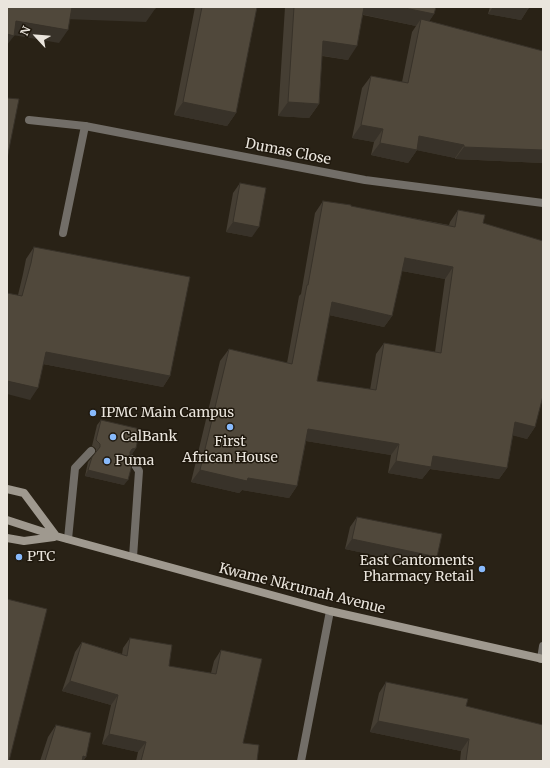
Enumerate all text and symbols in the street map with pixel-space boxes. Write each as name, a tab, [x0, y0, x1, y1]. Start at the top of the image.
north arrow	[16, 16, 56, 56]
text: N	[17, 24, 33, 38]
street label: Dumas Close	[244, 135, 332, 169]
place label: IPMC Main Campus	[101, 405, 234, 421]
marker: IPMC Main Campus	[88, 408, 98, 418]
marker: First African House	[225, 422, 235, 432]
place label: CalBank	[121, 429, 177, 445]
marker: CalBank	[108, 432, 118, 442]
place label: First African House	[182, 434, 278, 466]
place label: Puma	[115, 453, 154, 469]
marker: Puma	[102, 456, 112, 466]
place label: PTC	[27, 549, 55, 565]
marker: PTC	[14, 552, 24, 562]
place label: East Cantoments Pharmacy Retail	[360, 553, 474, 586]
street label: Kwame Nkrumah Avenue	[217, 560, 387, 618]
marker: East Cantoments Pharmacy Retail	[477, 564, 487, 574]

